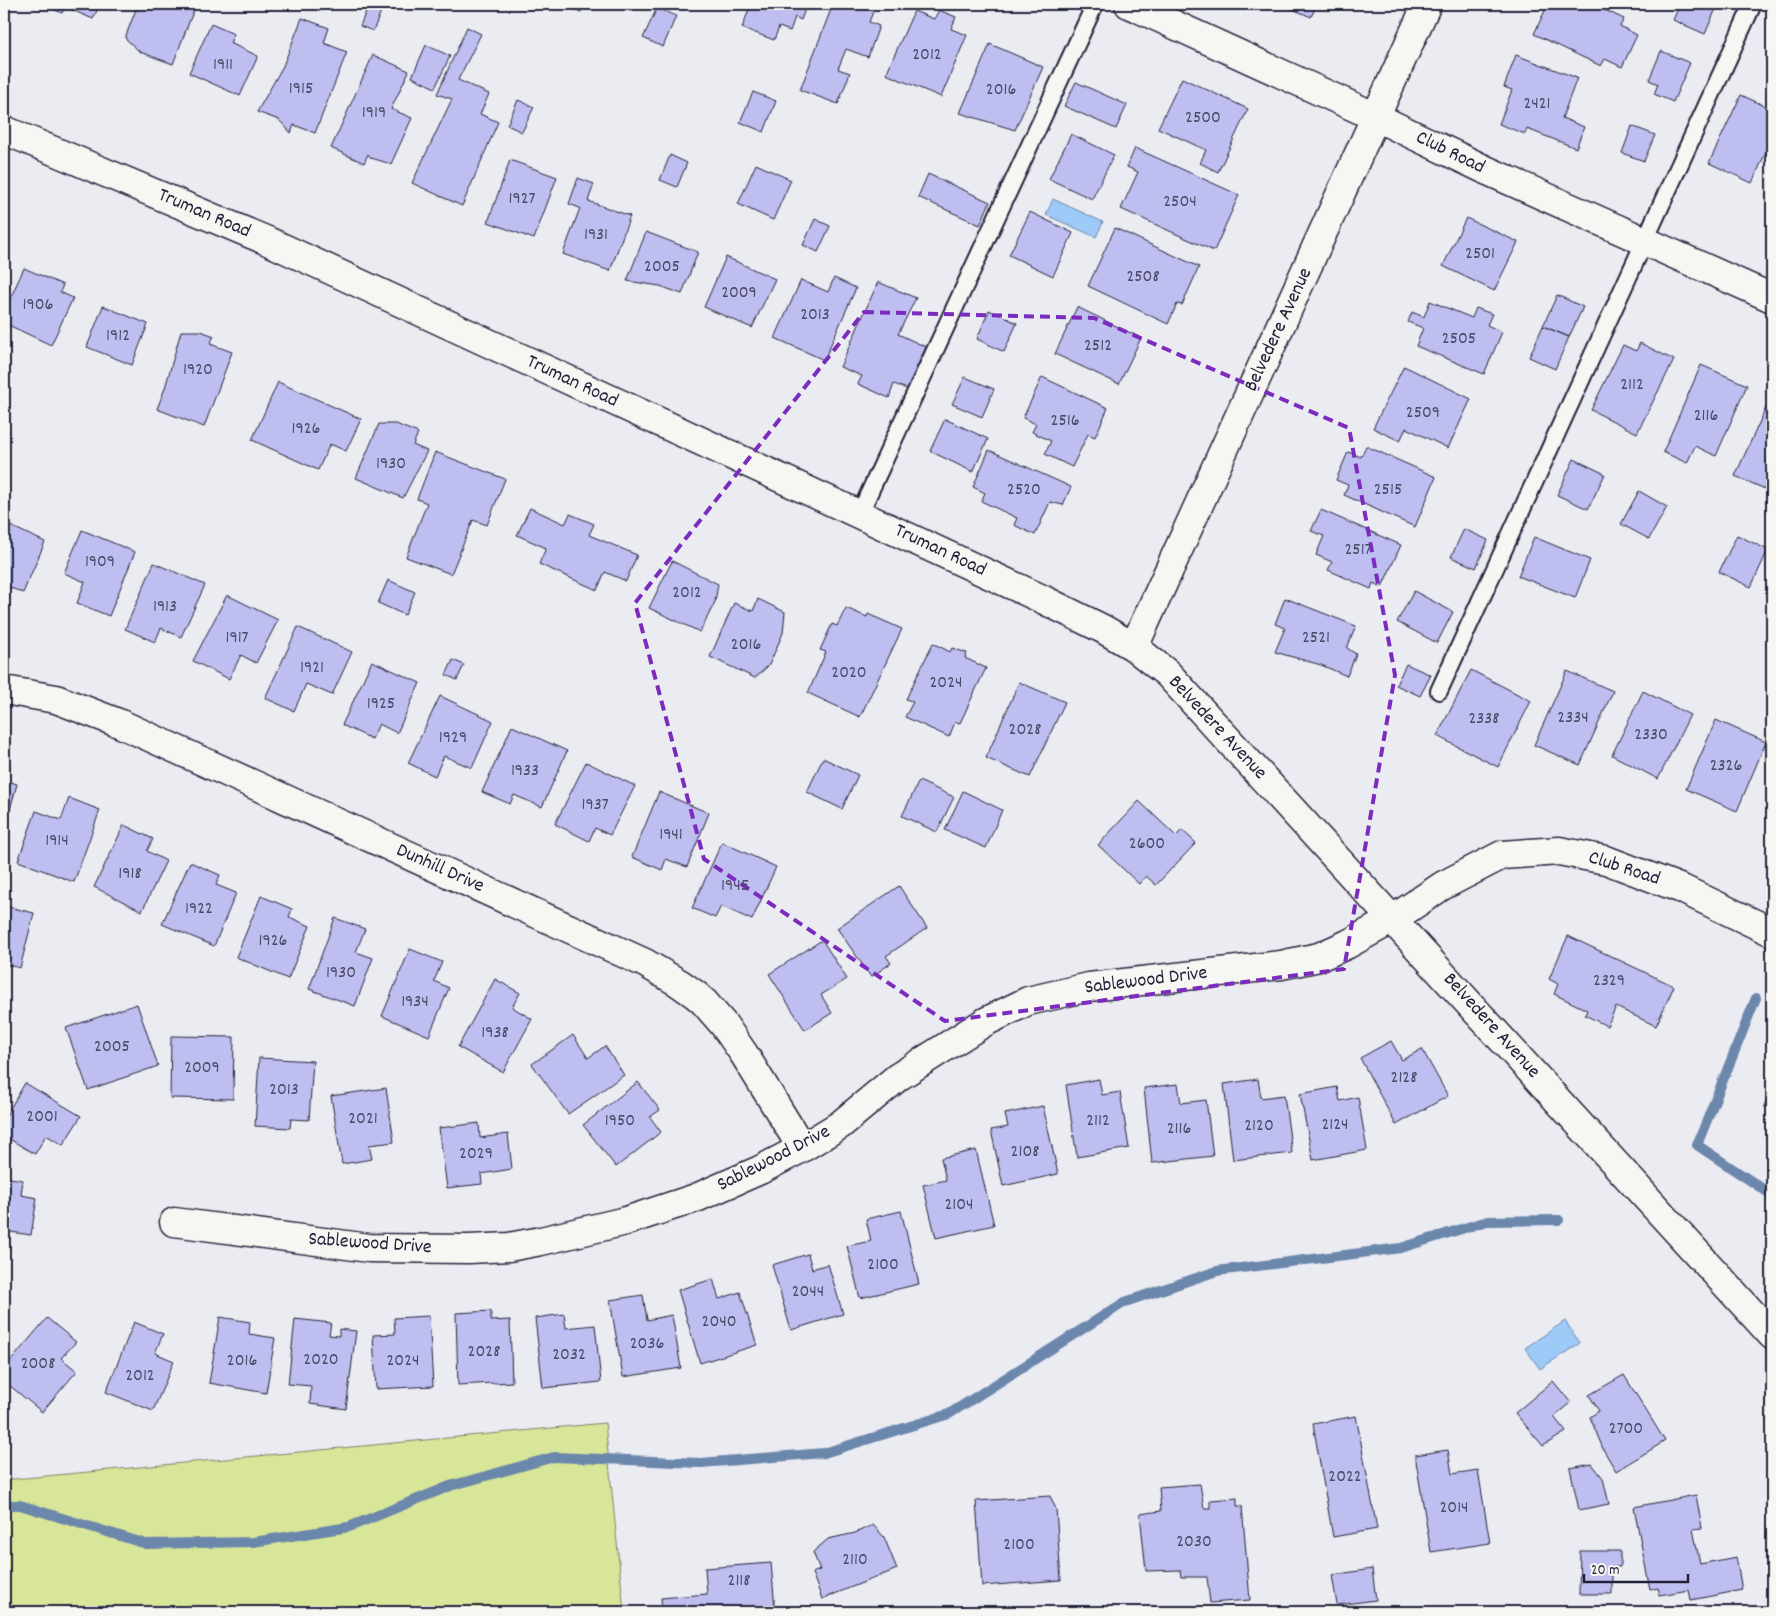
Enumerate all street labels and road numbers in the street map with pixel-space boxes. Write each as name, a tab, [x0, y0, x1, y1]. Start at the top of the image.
street label: Club Road	[1411, 124, 1489, 182]
street label: Truman Road	[153, 182, 255, 246]
street label: Belvedere Avenue	[1238, 263, 1320, 397]
street label: Truman Road	[521, 349, 623, 415]
street label: Truman Road	[889, 518, 991, 584]
street label: Belvedere Avenue	[1161, 669, 1273, 787]
street label: Dunhill Drive	[392, 837, 489, 901]
street label: Club Road	[1585, 844, 1663, 894]
street label: Sablewood Drive	[1083, 960, 1209, 1002]
street label: Belvedere Avenue	[1436, 967, 1546, 1085]
street label: Sablewood Drive	[713, 1118, 836, 1200]
street label: Sablewood Drive	[307, 1226, 433, 1262]

